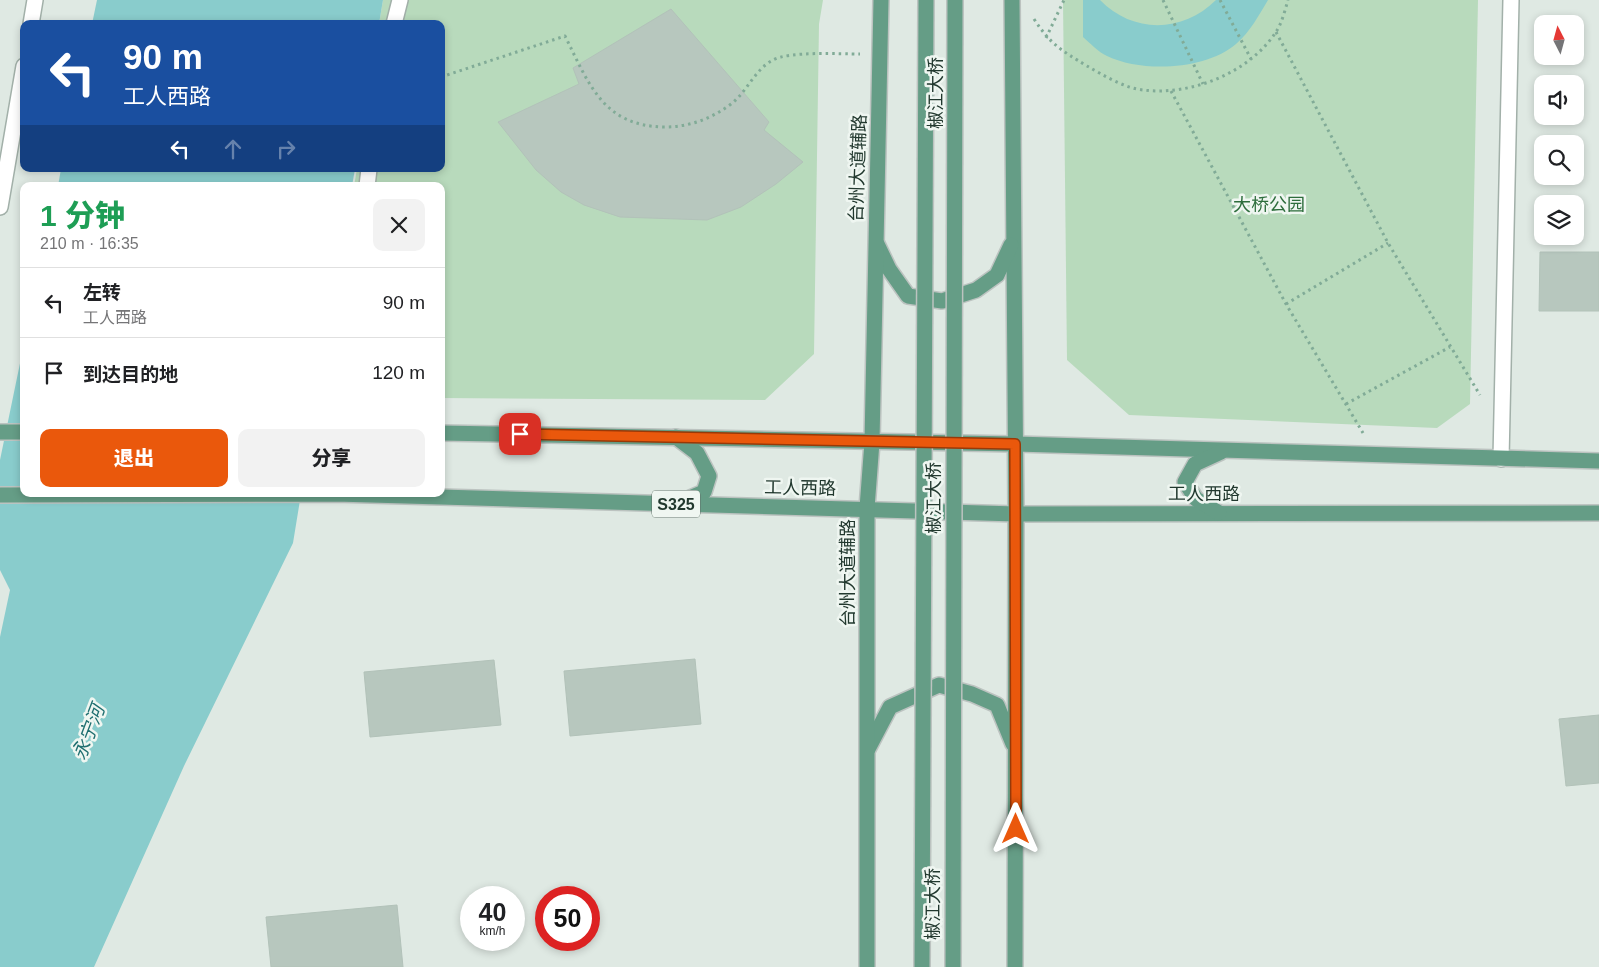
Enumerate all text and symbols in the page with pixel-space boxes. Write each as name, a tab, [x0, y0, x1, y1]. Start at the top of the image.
north arrow	[1534, 15, 1584, 65]
map controls	[1534, 15, 1584, 245]
text: 90 m	[123, 37, 203, 76]
icon: left	[40, 40, 105, 105]
street label: 椒江大桥	[926, 57, 946, 129]
button: sound	[1534, 75, 1584, 125]
text: 工人西路	[123, 84, 211, 109]
street label: 台州大道辅路	[846, 114, 870, 222]
icon: left	[166, 135, 194, 163]
icon: ahead	[219, 135, 247, 163]
icon: right	[272, 135, 300, 163]
button: search	[1534, 135, 1584, 185]
park label: 大桥公园	[1233, 195, 1305, 215]
button: layers	[1534, 195, 1584, 245]
text: 1 分钟	[40, 199, 125, 232]
button: close	[373, 199, 425, 251]
text: 210 m · 16:35	[40, 235, 139, 252]
text: 左转	[83, 282, 121, 303]
icon: left	[40, 289, 68, 317]
text: 90 m	[383, 292, 425, 313]
text: 工人西路	[83, 309, 147, 326]
icon: arrive	[40, 359, 68, 387]
text: 120 m	[372, 362, 425, 383]
text: 到达目的地	[83, 364, 178, 385]
pin	[499, 413, 541, 455]
icon: arrive	[506, 420, 534, 448]
button: 退出	[40, 429, 228, 487]
button: 分享	[238, 429, 425, 487]
street label: 椒江大桥	[924, 462, 944, 534]
street label: 工人西路	[764, 477, 836, 499]
street label: 工人西路	[1168, 484, 1240, 504]
road number: S325	[652, 490, 700, 518]
street label: 台州大道辅路	[838, 519, 858, 627]
water label: 永宁河	[68, 698, 110, 763]
position arrow	[989, 802, 1041, 854]
street label: 椒江大桥	[923, 868, 943, 940]
speed limit sign: 50	[535, 886, 600, 951]
text: 40	[479, 898, 506, 926]
text: km/h	[479, 924, 506, 938]

